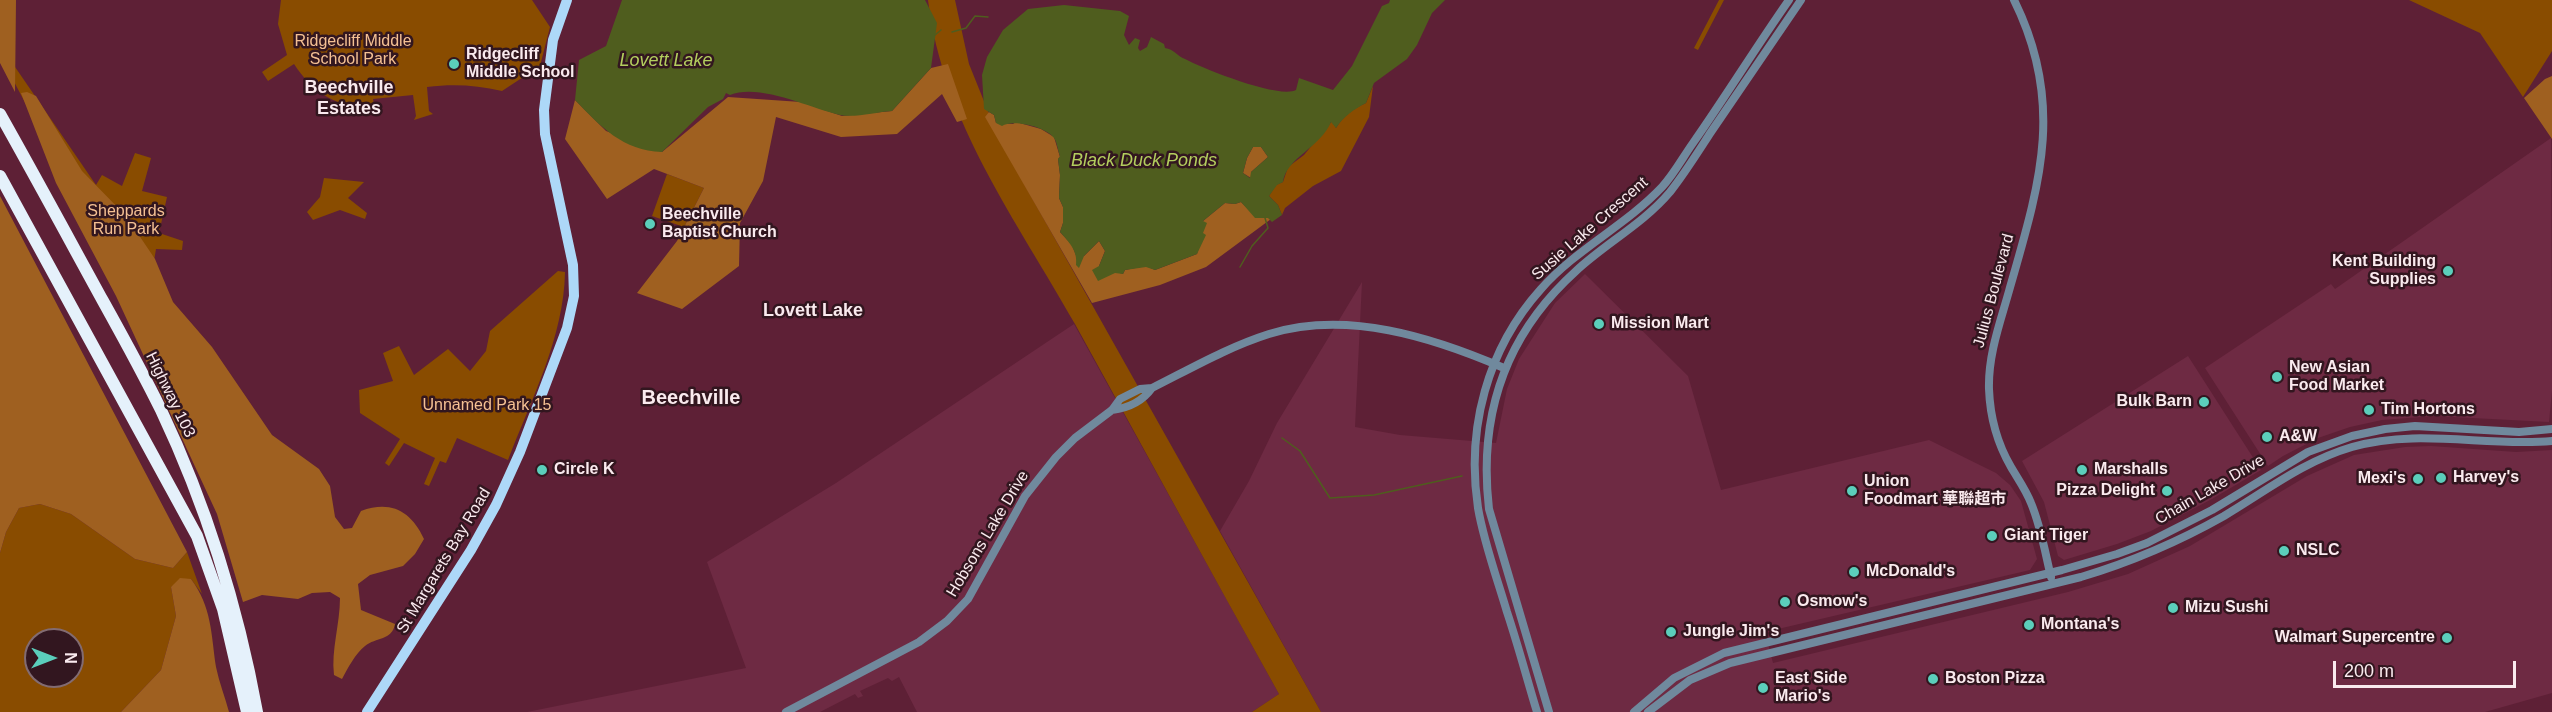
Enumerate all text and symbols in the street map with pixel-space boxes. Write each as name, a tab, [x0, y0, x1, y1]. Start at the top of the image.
park label: Ridgecliff Middle School Park	[294, 32, 412, 70]
place label: Ridgecliff Middle School	[466, 45, 574, 83]
water label: Lovett Lake	[619, 50, 713, 72]
marker: Ridgecliff Middle School	[447, 57, 461, 71]
district label: Beechville Estates	[304, 77, 394, 119]
water label: Black Duck Ponds	[1071, 150, 1217, 172]
street label: Susie Lake Crescent	[1528, 173, 1652, 285]
park label: Sheppards Run Park	[87, 202, 165, 240]
place label: Beechville Baptist Church	[662, 205, 777, 243]
marker: Beechville Baptist Church	[643, 217, 657, 231]
street label: Julius Boulevard	[1970, 232, 2018, 350]
place label: Kent Building Supplies	[2332, 252, 2436, 290]
marker: Kent Building Supplies	[2441, 264, 2455, 278]
district label: Lovett Lake	[763, 300, 863, 322]
place label: Mission Mart	[1611, 314, 1709, 334]
marker: Mission Mart	[1592, 317, 1606, 331]
street label: Highway 103	[141, 349, 199, 441]
place label: New Asian Food Market	[2289, 358, 2384, 396]
marker: New Asian Food Market	[2270, 370, 2284, 384]
district label: Beechville	[642, 386, 740, 410]
place label: Bulk Barn	[2116, 392, 2192, 412]
marker: Bulk Barn	[2197, 395, 2211, 409]
park label: Unnamed Park 15	[423, 396, 551, 416]
place label: Tim Hortons	[2381, 400, 2475, 420]
marker: Tim Hortons	[2362, 403, 2376, 417]
place label: A&W	[2279, 427, 2317, 447]
marker: A&W	[2260, 430, 2274, 444]
street label: Chain Lake Drive	[2152, 451, 2268, 529]
place label: Circle K	[554, 460, 614, 480]
place label: Marshalls	[2094, 460, 2168, 480]
marker: Circle K	[535, 463, 549, 477]
marker: Marshalls	[2075, 463, 2089, 477]
street label: Hobsons Lake Drive	[943, 467, 1033, 601]
place label: Harvey's	[2453, 468, 2519, 488]
place label: Mexi's	[2358, 469, 2406, 489]
marker: Harvey's	[2434, 471, 2448, 485]
place label: Union Foodmart 華聯超市	[1864, 472, 2006, 510]
marker: Mexi's	[2411, 472, 2425, 486]
place label: Pizza Delight	[2056, 481, 2155, 501]
marker: Union Foodmart 華聯超市	[1845, 484, 1859, 498]
marker: Pizza Delight	[2160, 484, 2174, 498]
street label: St Margarets Bay Road	[393, 485, 495, 637]
place label: Giant Tiger	[2004, 526, 2088, 546]
marker: Giant Tiger	[1985, 529, 1999, 543]
place label: NSLC	[2296, 541, 2340, 561]
marker: NSLC	[2277, 544, 2291, 558]
place label: McDonald's	[1866, 562, 1955, 582]
marker: McDonald's	[1847, 565, 1861, 579]
place label: Osmow's	[1797, 592, 1867, 612]
marker: Osmow's	[1778, 595, 1792, 609]
place label: Mizu Sushi	[2185, 598, 2269, 618]
marker: Mizu Sushi	[2166, 601, 2180, 615]
place label: Montana's	[2041, 615, 2119, 635]
marker: Montana's	[2022, 618, 2036, 632]
place label: Jungle Jim's	[1683, 622, 1779, 642]
marker: Jungle Jim's	[1664, 625, 1678, 639]
north arrow	[24, 628, 84, 688]
place label: Walmart Supercentre	[2275, 628, 2435, 648]
marker: Walmart Supercentre	[2440, 631, 2454, 645]
scale bar	[2336, 649, 2519, 687]
text: N	[62, 652, 79, 664]
text: 200 m	[2344, 661, 2394, 681]
place label: East Side Mario's	[1775, 669, 1847, 707]
place label: Boston Pizza	[1945, 669, 2045, 689]
marker: Boston Pizza	[1926, 672, 1940, 686]
marker: East Side Mario's	[1756, 681, 1770, 695]

